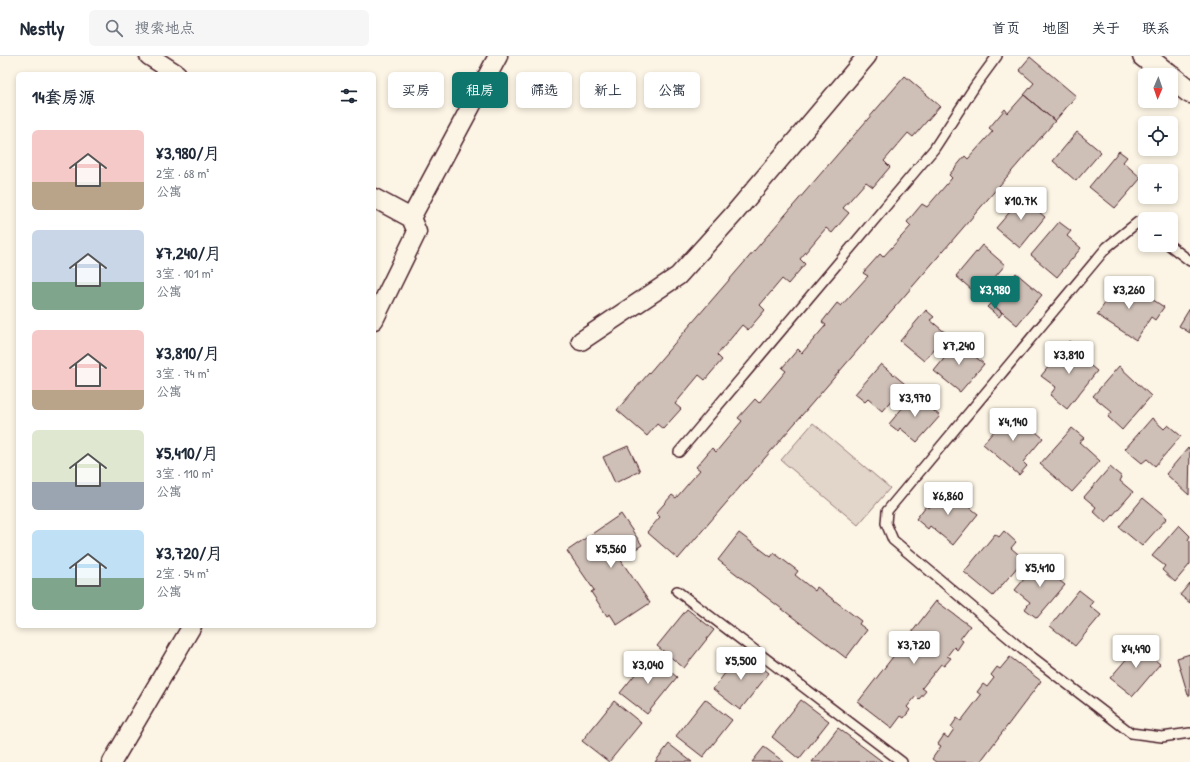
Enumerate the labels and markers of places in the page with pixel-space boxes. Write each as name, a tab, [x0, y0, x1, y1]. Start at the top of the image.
pin: ¥10.7K	[988, 187, 1054, 221]
pin: ¥3,980	[962, 276, 1028, 310]
pin: ¥3,260	[1096, 276, 1162, 310]
pin: ¥7,240	[926, 332, 992, 366]
pin: ¥3,810	[1036, 341, 1102, 375]
pin: ¥3,970	[882, 384, 948, 418]
pin: ¥4,140	[980, 408, 1046, 442]
pin: ¥6,860	[915, 482, 981, 516]
pin: ¥5,560	[578, 535, 644, 569]
pin: ¥5,410	[1007, 554, 1073, 588]
pin: ¥3,720	[881, 631, 947, 665]
pin: ¥4,490	[1103, 635, 1169, 669]
pin: ¥5,500	[708, 647, 774, 681]
pin: ¥3,040	[615, 651, 681, 685]

